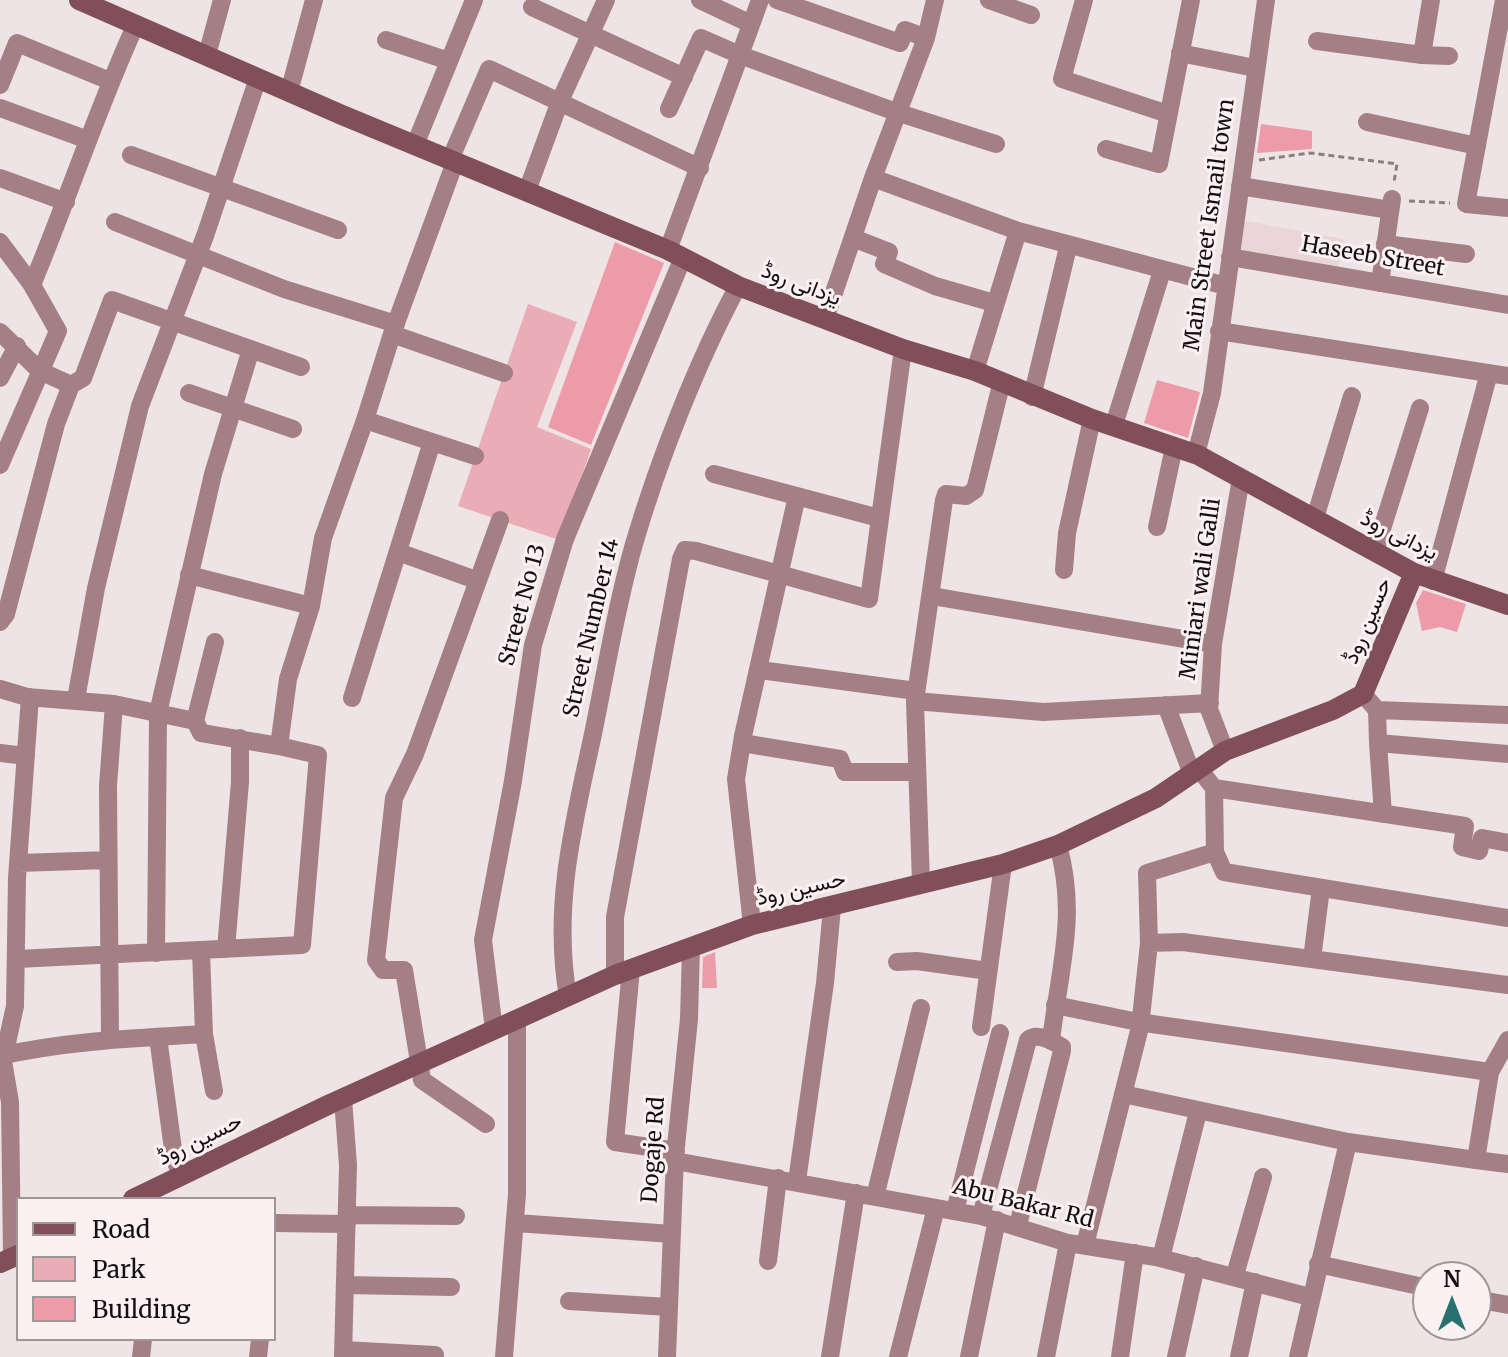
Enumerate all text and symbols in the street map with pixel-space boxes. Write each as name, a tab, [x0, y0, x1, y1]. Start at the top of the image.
street label: Main Street Ismail town	[1179, 97, 1241, 353]
street label: Haseeb Street	[1299, 231, 1447, 283]
street label: یزدانی روڈ	[757, 258, 845, 312]
street label: Miniari wali Galli	[1175, 497, 1227, 681]
street label: یزدانی روڈ	[1356, 505, 1442, 567]
street label: Street Number 14	[559, 536, 625, 720]
street label: Street No 13	[494, 541, 552, 669]
street label: حسین روڈ	[1338, 574, 1398, 668]
street label: حسین روڈ	[754, 866, 848, 912]
street label: Dogaje Rd	[637, 1096, 671, 1204]
street label: حسین روڈ	[153, 1108, 247, 1172]
street label: Abu Bakar Rd	[950, 1174, 1096, 1234]
legend	[16, 1197, 276, 1341]
text: Road	[92, 1214, 150, 1245]
text: Park	[92, 1254, 145, 1285]
north arrow	[1412, 1261, 1492, 1341]
text: N	[1443, 1265, 1461, 1293]
text: Building	[92, 1294, 191, 1325]

